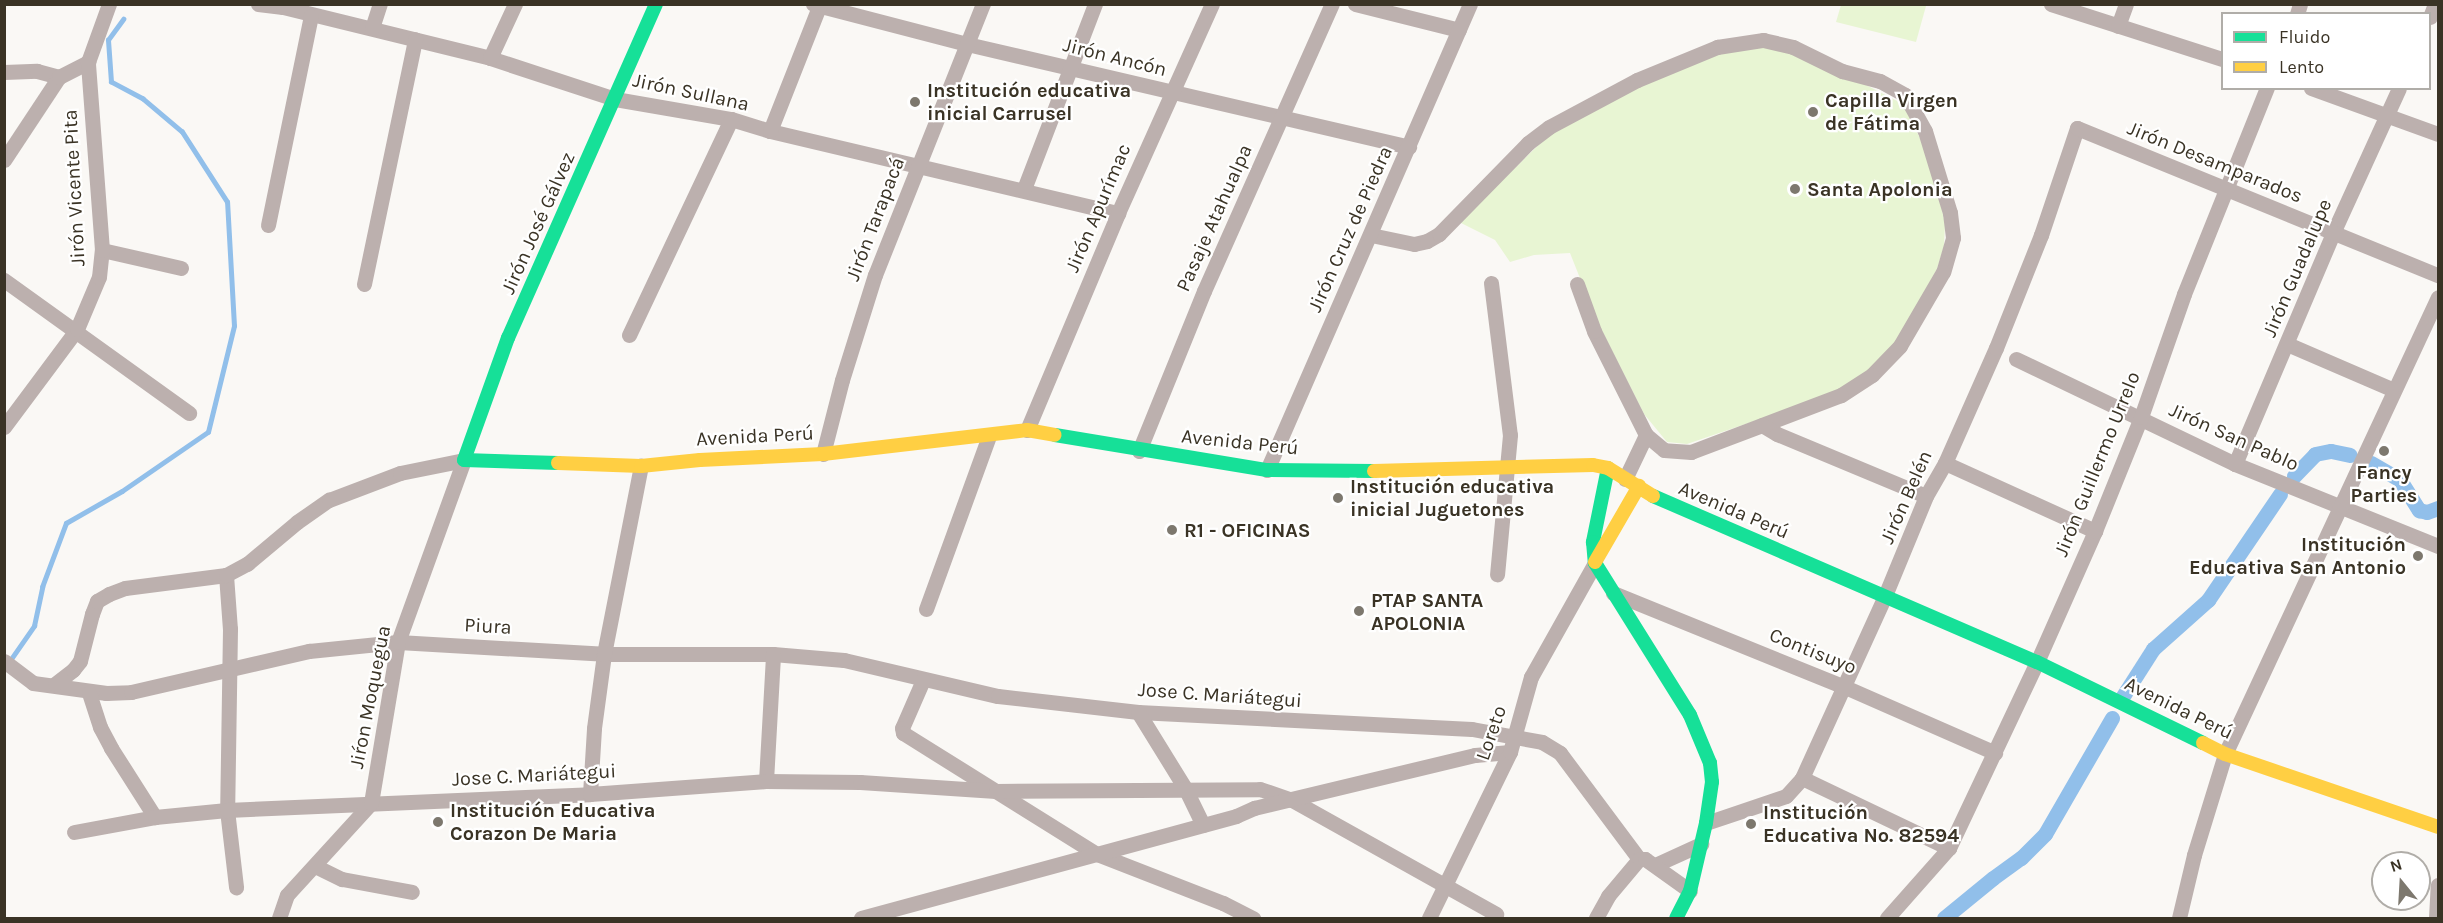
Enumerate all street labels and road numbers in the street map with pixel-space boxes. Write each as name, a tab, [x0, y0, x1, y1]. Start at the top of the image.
street label: Jirón Ancón	[1061, 33, 1169, 81]
street label: Jirón Sullana	[631, 68, 751, 116]
street label: Jirón Vicente Pita	[58, 109, 90, 267]
street label: Jirón Desamparados	[2124, 116, 2306, 208]
street label: Jirón Apurímac	[1060, 140, 1136, 276]
street label: Pasaje Atahualpa	[1171, 141, 1257, 295]
street label: Jirón Cruz de Piedra	[1303, 142, 1397, 316]
street label: Jirón José Gálvez	[496, 148, 580, 298]
street label: Jirón Tarapacá	[840, 154, 910, 284]
street label: Jirón Guadalupe	[2257, 195, 2337, 341]
street label: Jirón Guillermo Urrelo	[2049, 368, 2145, 560]
street label: Jirón San Pablo	[2165, 398, 2303, 476]
street label: Avenida Perú	[696, 421, 814, 451]
street label: Avenida Perú	[1180, 424, 1300, 460]
street label: Jirón Belén	[1875, 447, 1937, 547]
street label: Avenida Perú	[1675, 476, 1793, 544]
street label: Piura	[464, 613, 512, 639]
street label: Jiŕon Moquegua	[344, 623, 396, 771]
street label: Contisuyo	[1766, 623, 1860, 679]
street label: Avenida Perú	[2121, 671, 2237, 745]
street label: Jose C. Mariátegui	[1137, 677, 1303, 713]
street label: Loreto	[1471, 703, 1511, 763]
street label: Jose C. Mariátegui	[451, 759, 617, 791]

